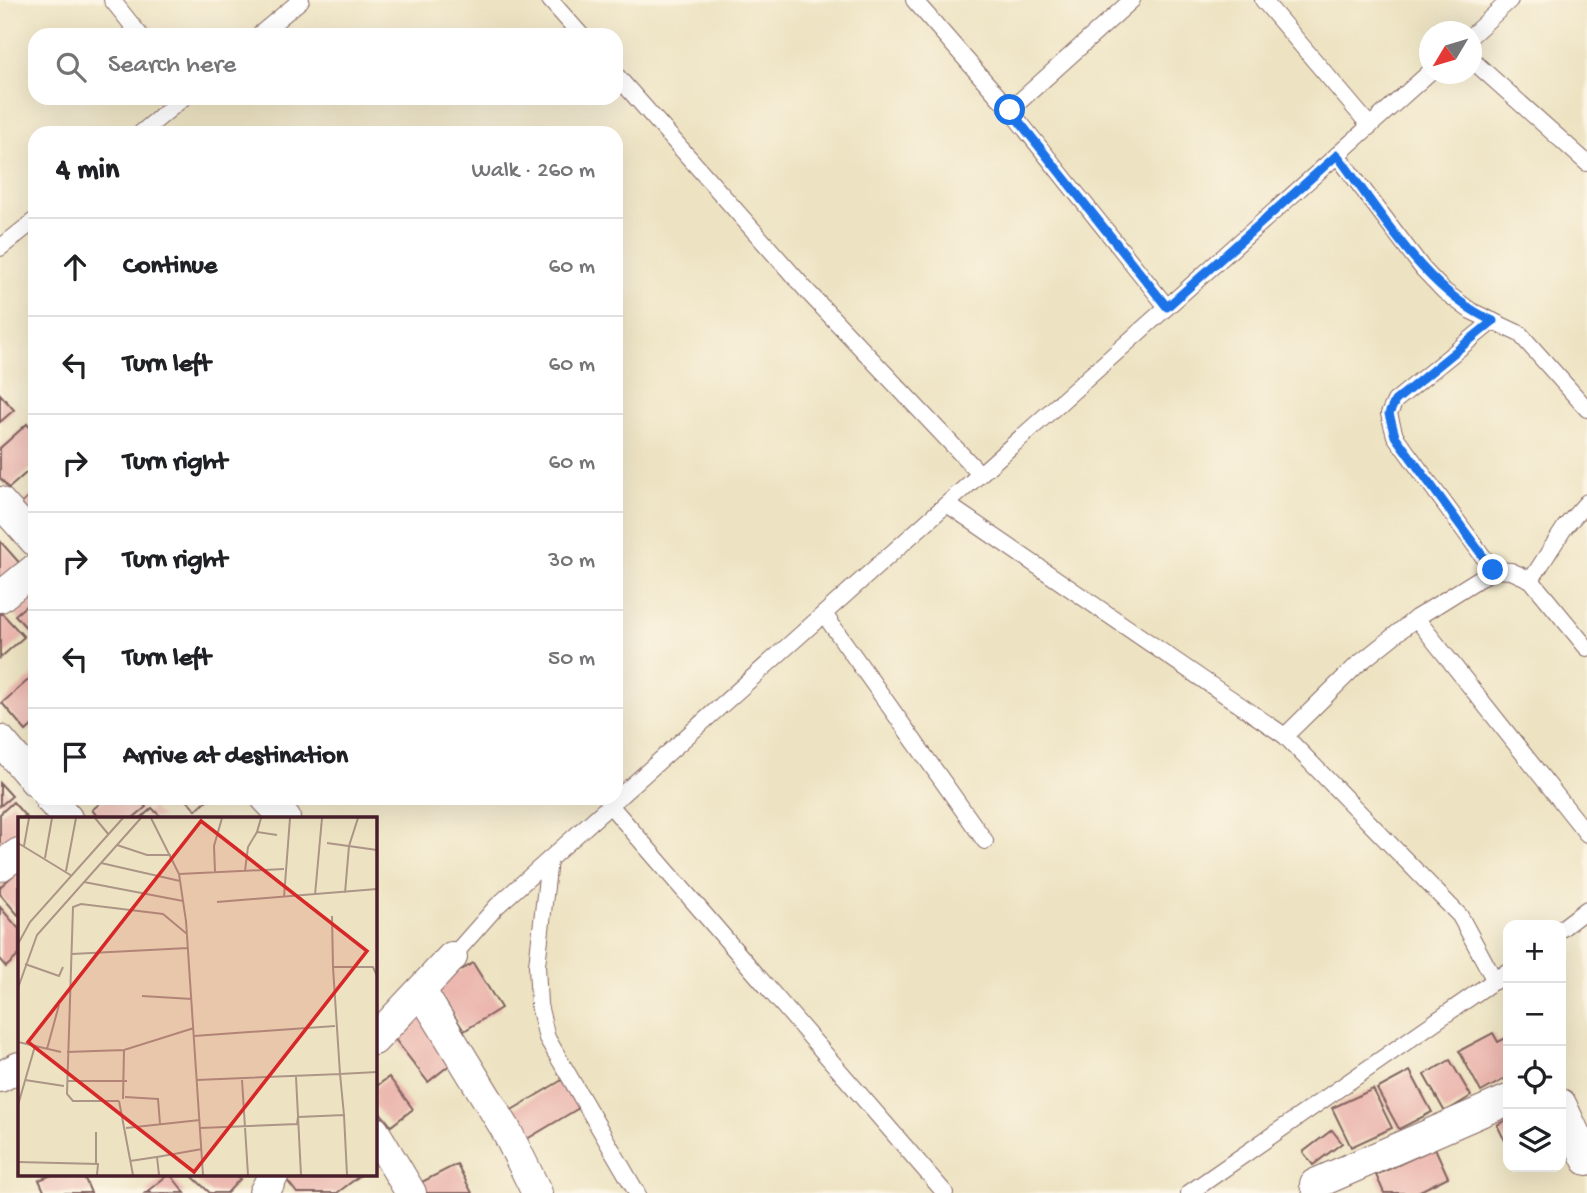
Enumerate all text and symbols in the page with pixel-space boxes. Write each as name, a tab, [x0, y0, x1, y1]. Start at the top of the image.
north arrow	[1419, 21, 1482, 84]
search box	[28, 28, 623, 105]
icon: search	[52, 48, 90, 86]
text: Search here	[108, 51, 236, 82]
route start	[994, 94, 1025, 125]
text: 4 min	[56, 154, 119, 189]
text: Walk · 260 m	[471, 158, 595, 185]
icon: ahead	[56, 248, 94, 286]
text: Continue	[123, 252, 217, 283]
text: 60 m	[549, 254, 595, 281]
icon: left	[56, 346, 94, 384]
text: Turn left	[123, 350, 211, 381]
text: 60 m	[549, 352, 595, 379]
icon: right	[56, 444, 94, 482]
text: Turn right	[123, 448, 227, 479]
text: 60 m	[549, 450, 595, 477]
icon: right	[56, 542, 94, 580]
text: Turn right	[123, 546, 227, 577]
text: 30 m	[548, 548, 595, 575]
route end	[1477, 554, 1508, 585]
icon: left	[56, 640, 94, 678]
text: Turn left	[123, 644, 211, 675]
text: 50 m	[548, 646, 595, 673]
icon: arrive	[56, 738, 94, 776]
text: Arrive at destination	[123, 742, 348, 773]
inset map	[18, 817, 376, 1176]
map controls	[1503, 920, 1566, 1172]
button: +	[1503, 920, 1566, 983]
button: −	[1503, 983, 1566, 1046]
button: locate	[1503, 1046, 1566, 1109]
button: layers	[1503, 1109, 1566, 1172]

